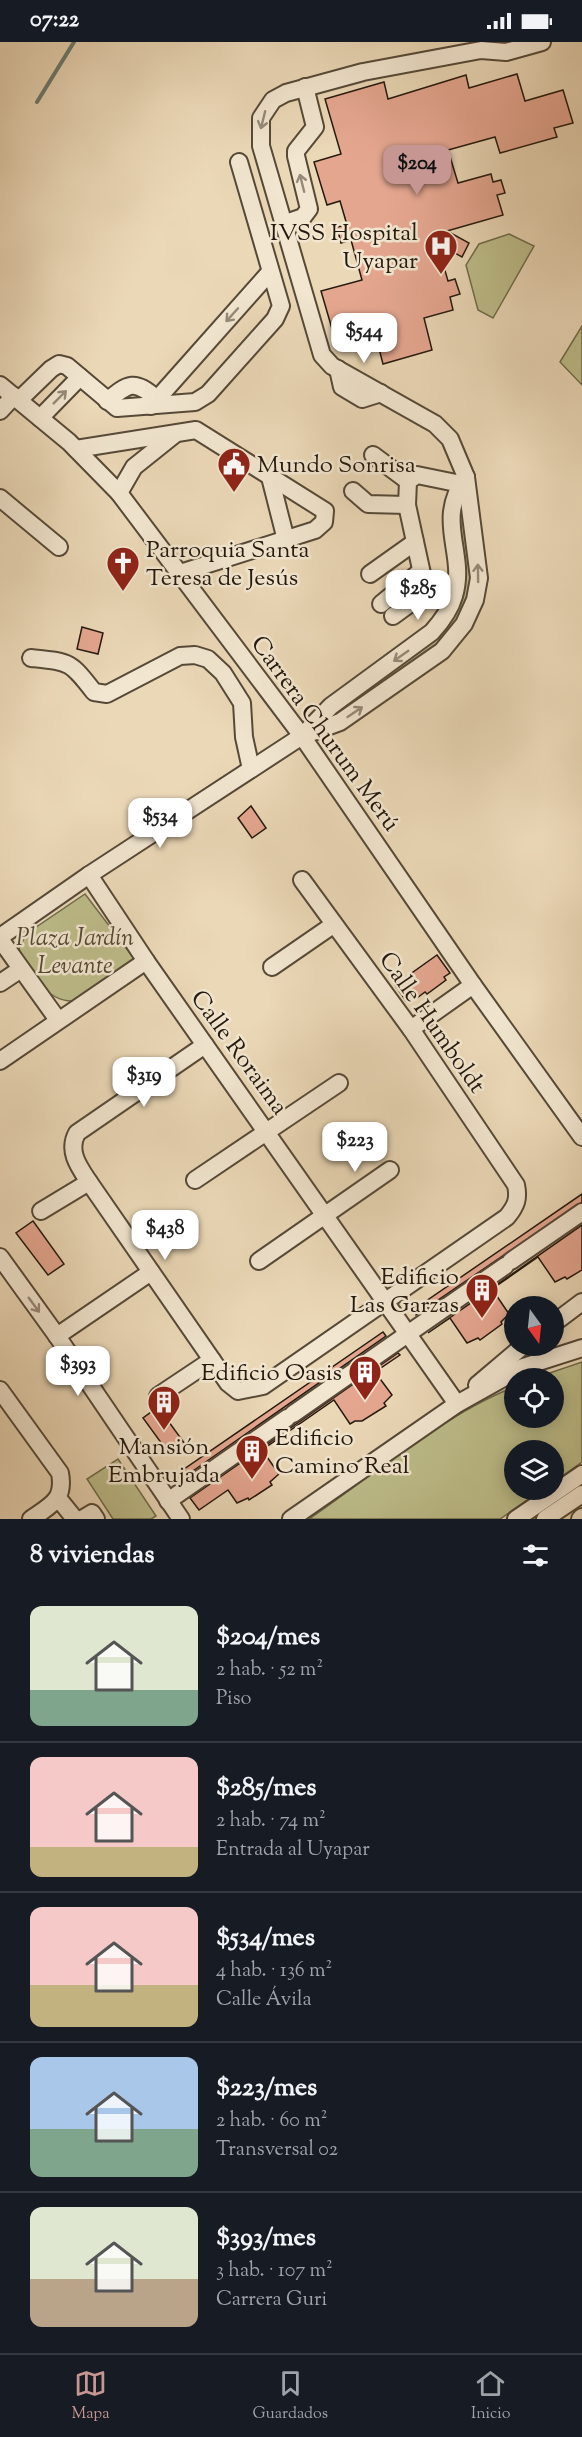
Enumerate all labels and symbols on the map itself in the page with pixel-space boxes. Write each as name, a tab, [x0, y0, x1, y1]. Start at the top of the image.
one-way arrow	[256, 110, 268, 129]
pin: $204	[381, 145, 453, 196]
one-way arrow	[296, 174, 308, 193]
place label: IVSS Hospital Uyapar	[270, 217, 418, 279]
hospital icon: IVSS Hospital Uyapar	[423, 228, 459, 275]
one-way arrow	[225, 308, 239, 323]
pin: $544	[328, 313, 400, 364]
one-way arrow	[52, 390, 67, 405]
public building icon: Mundo Sonrisa	[216, 446, 252, 493]
place label: Mundo Sonrisa	[257, 449, 416, 483]
place label: Parroquia Santa Teresa de Jesús	[146, 534, 310, 596]
church icon: Parroquia Santa Teresa de Jesús	[105, 545, 141, 592]
one-way arrow	[473, 564, 484, 584]
pin: $285	[382, 570, 454, 621]
street label: Carrera Churum Merú	[242, 629, 407, 839]
one-way arrow	[393, 650, 409, 662]
one-way arrow	[346, 706, 362, 718]
pin: $534	[124, 798, 196, 849]
park label: Plaza Jardín Levante	[16, 922, 134, 984]
street label: Calle Humboldt	[370, 945, 493, 1101]
street label: Calle Roraima	[181, 984, 295, 1123]
pin: $319	[108, 1057, 180, 1108]
pin: $223	[319, 1122, 391, 1173]
pin: $438	[129, 1210, 201, 1261]
place label: Edificio Las Garzas	[350, 1261, 459, 1323]
building icon: Edificio Las Garzas	[464, 1272, 500, 1319]
one-way arrow	[28, 1296, 41, 1312]
north arrow	[504, 1296, 564, 1356]
pin: $393	[42, 1346, 114, 1397]
building icon: Edificio Oasis	[347, 1354, 383, 1401]
place label: Edificio Oasis	[201, 1357, 342, 1391]
building icon: Mansión Embrujada	[146, 1384, 182, 1431]
place label: Edificio Camino Real	[275, 1422, 410, 1484]
place label: Mansión Embrujada	[108, 1431, 220, 1493]
building icon: Edificio Camino Real	[234, 1433, 270, 1480]

